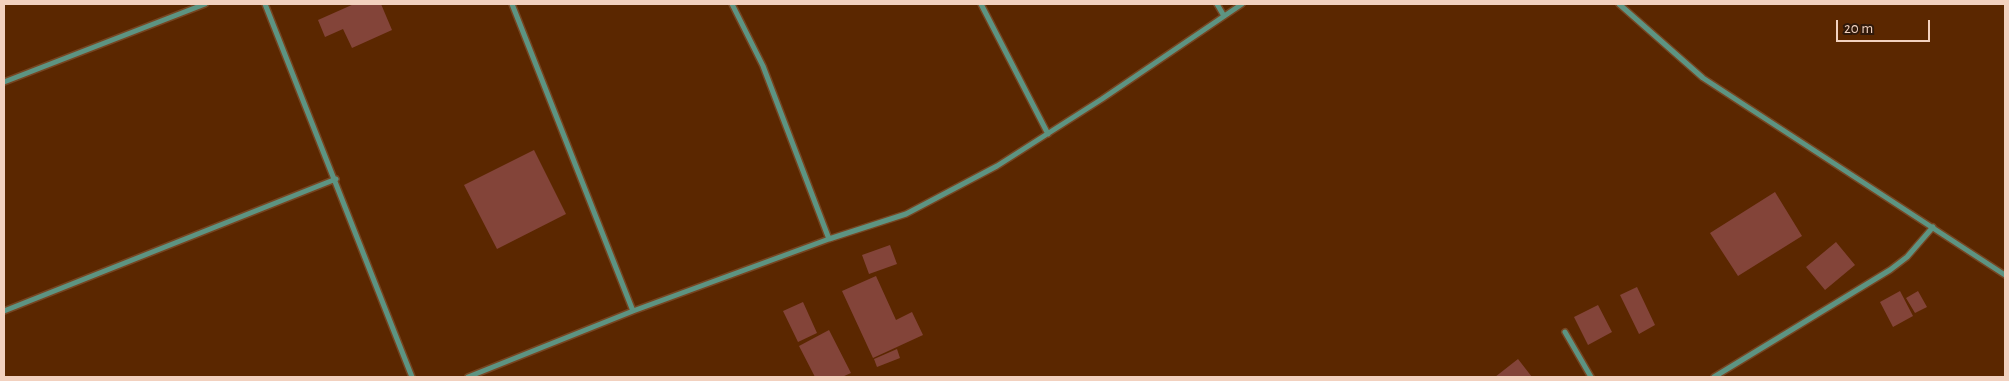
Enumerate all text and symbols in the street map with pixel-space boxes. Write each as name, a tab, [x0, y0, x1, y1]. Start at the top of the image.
scale bar	[1839, 10, 1933, 42]
text: 20 m	[1844, 21, 1873, 36]

